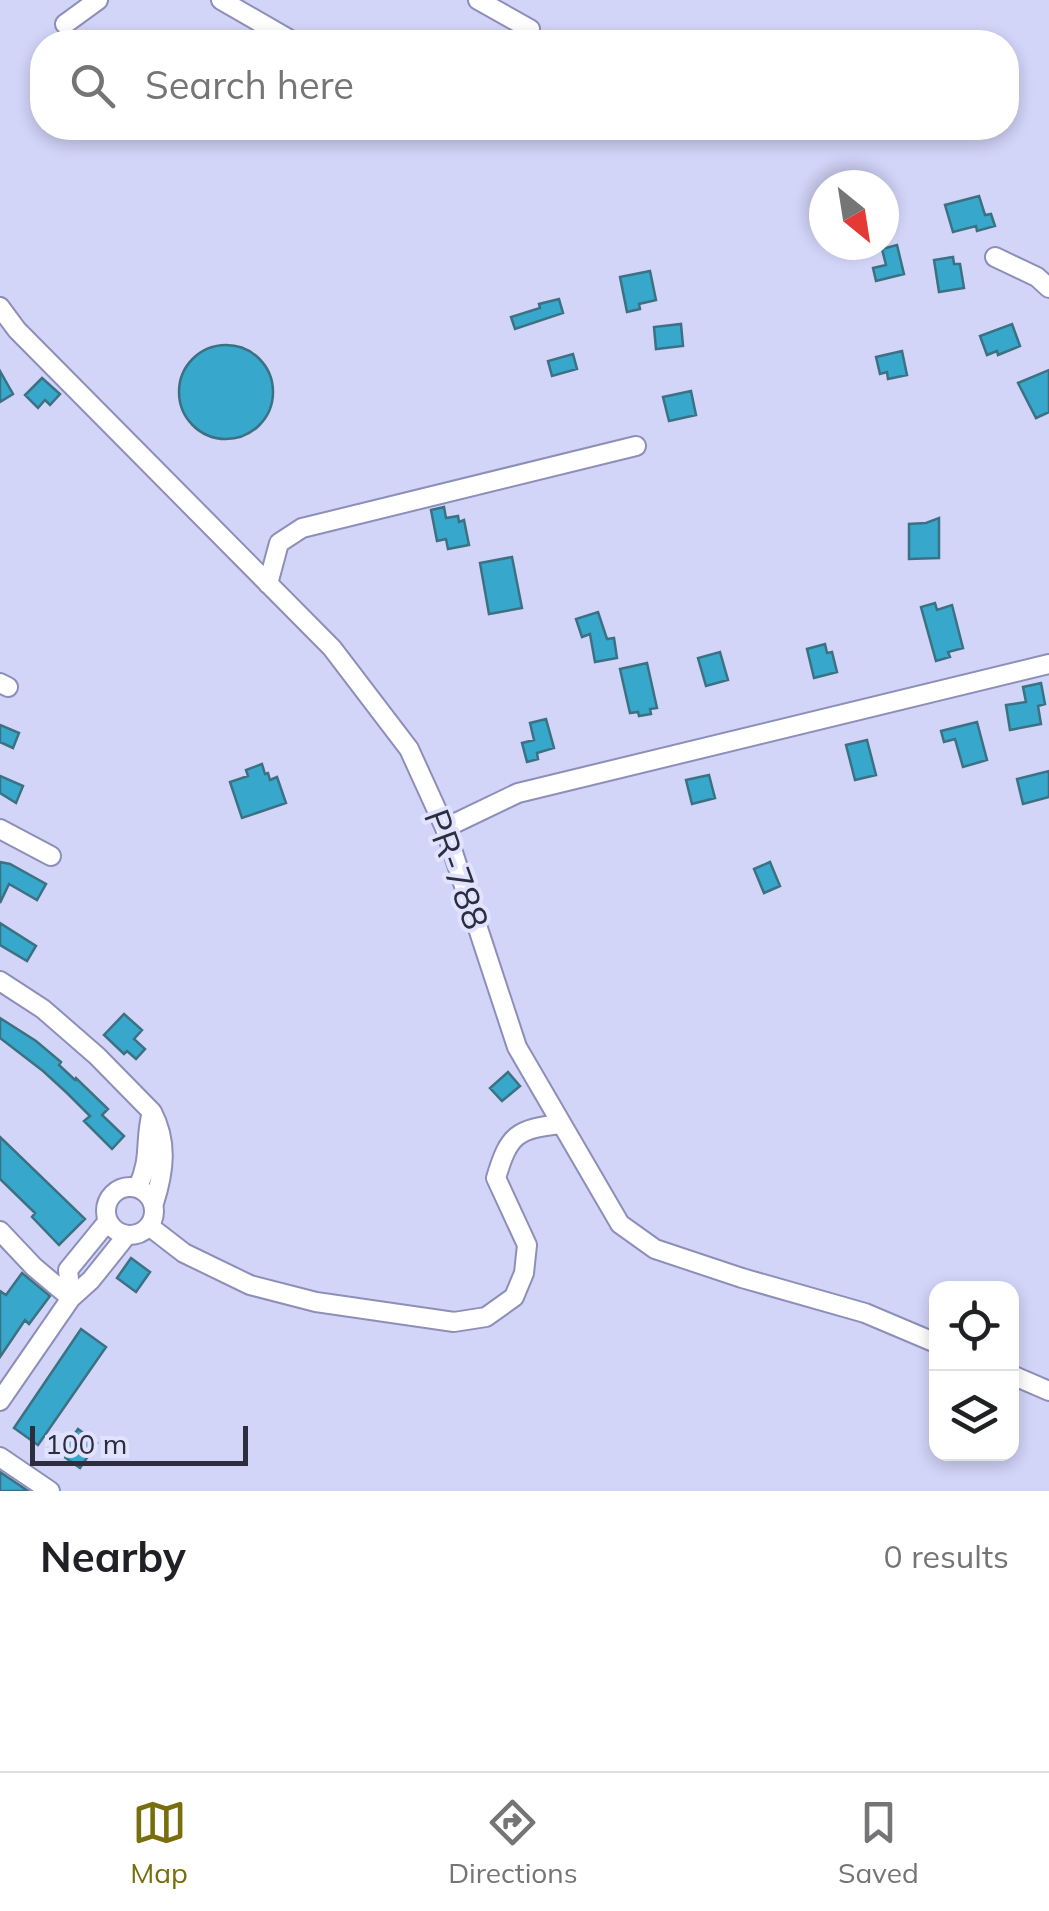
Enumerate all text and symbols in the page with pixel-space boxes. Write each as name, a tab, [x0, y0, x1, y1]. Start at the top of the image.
search box	[30, 30, 1019, 140]
icon: search	[65, 58, 120, 113]
text: Search here	[145, 61, 354, 109]
north arrow	[809, 170, 899, 260]
street label: PR-788	[415, 803, 499, 935]
map controls	[929, 1281, 1019, 1461]
button: locate	[929, 1281, 1019, 1371]
button: layers	[929, 1371, 1019, 1461]
scale bar	[30, 1421, 248, 1466]
text: 100 m	[45, 1426, 127, 1461]
text: Nearby	[40, 1530, 186, 1583]
text: 0 results	[884, 1536, 1009, 1576]
tab: Map	[130, 1795, 188, 1890]
tab: Directions	[448, 1795, 578, 1890]
tab: Saved	[838, 1795, 919, 1890]

